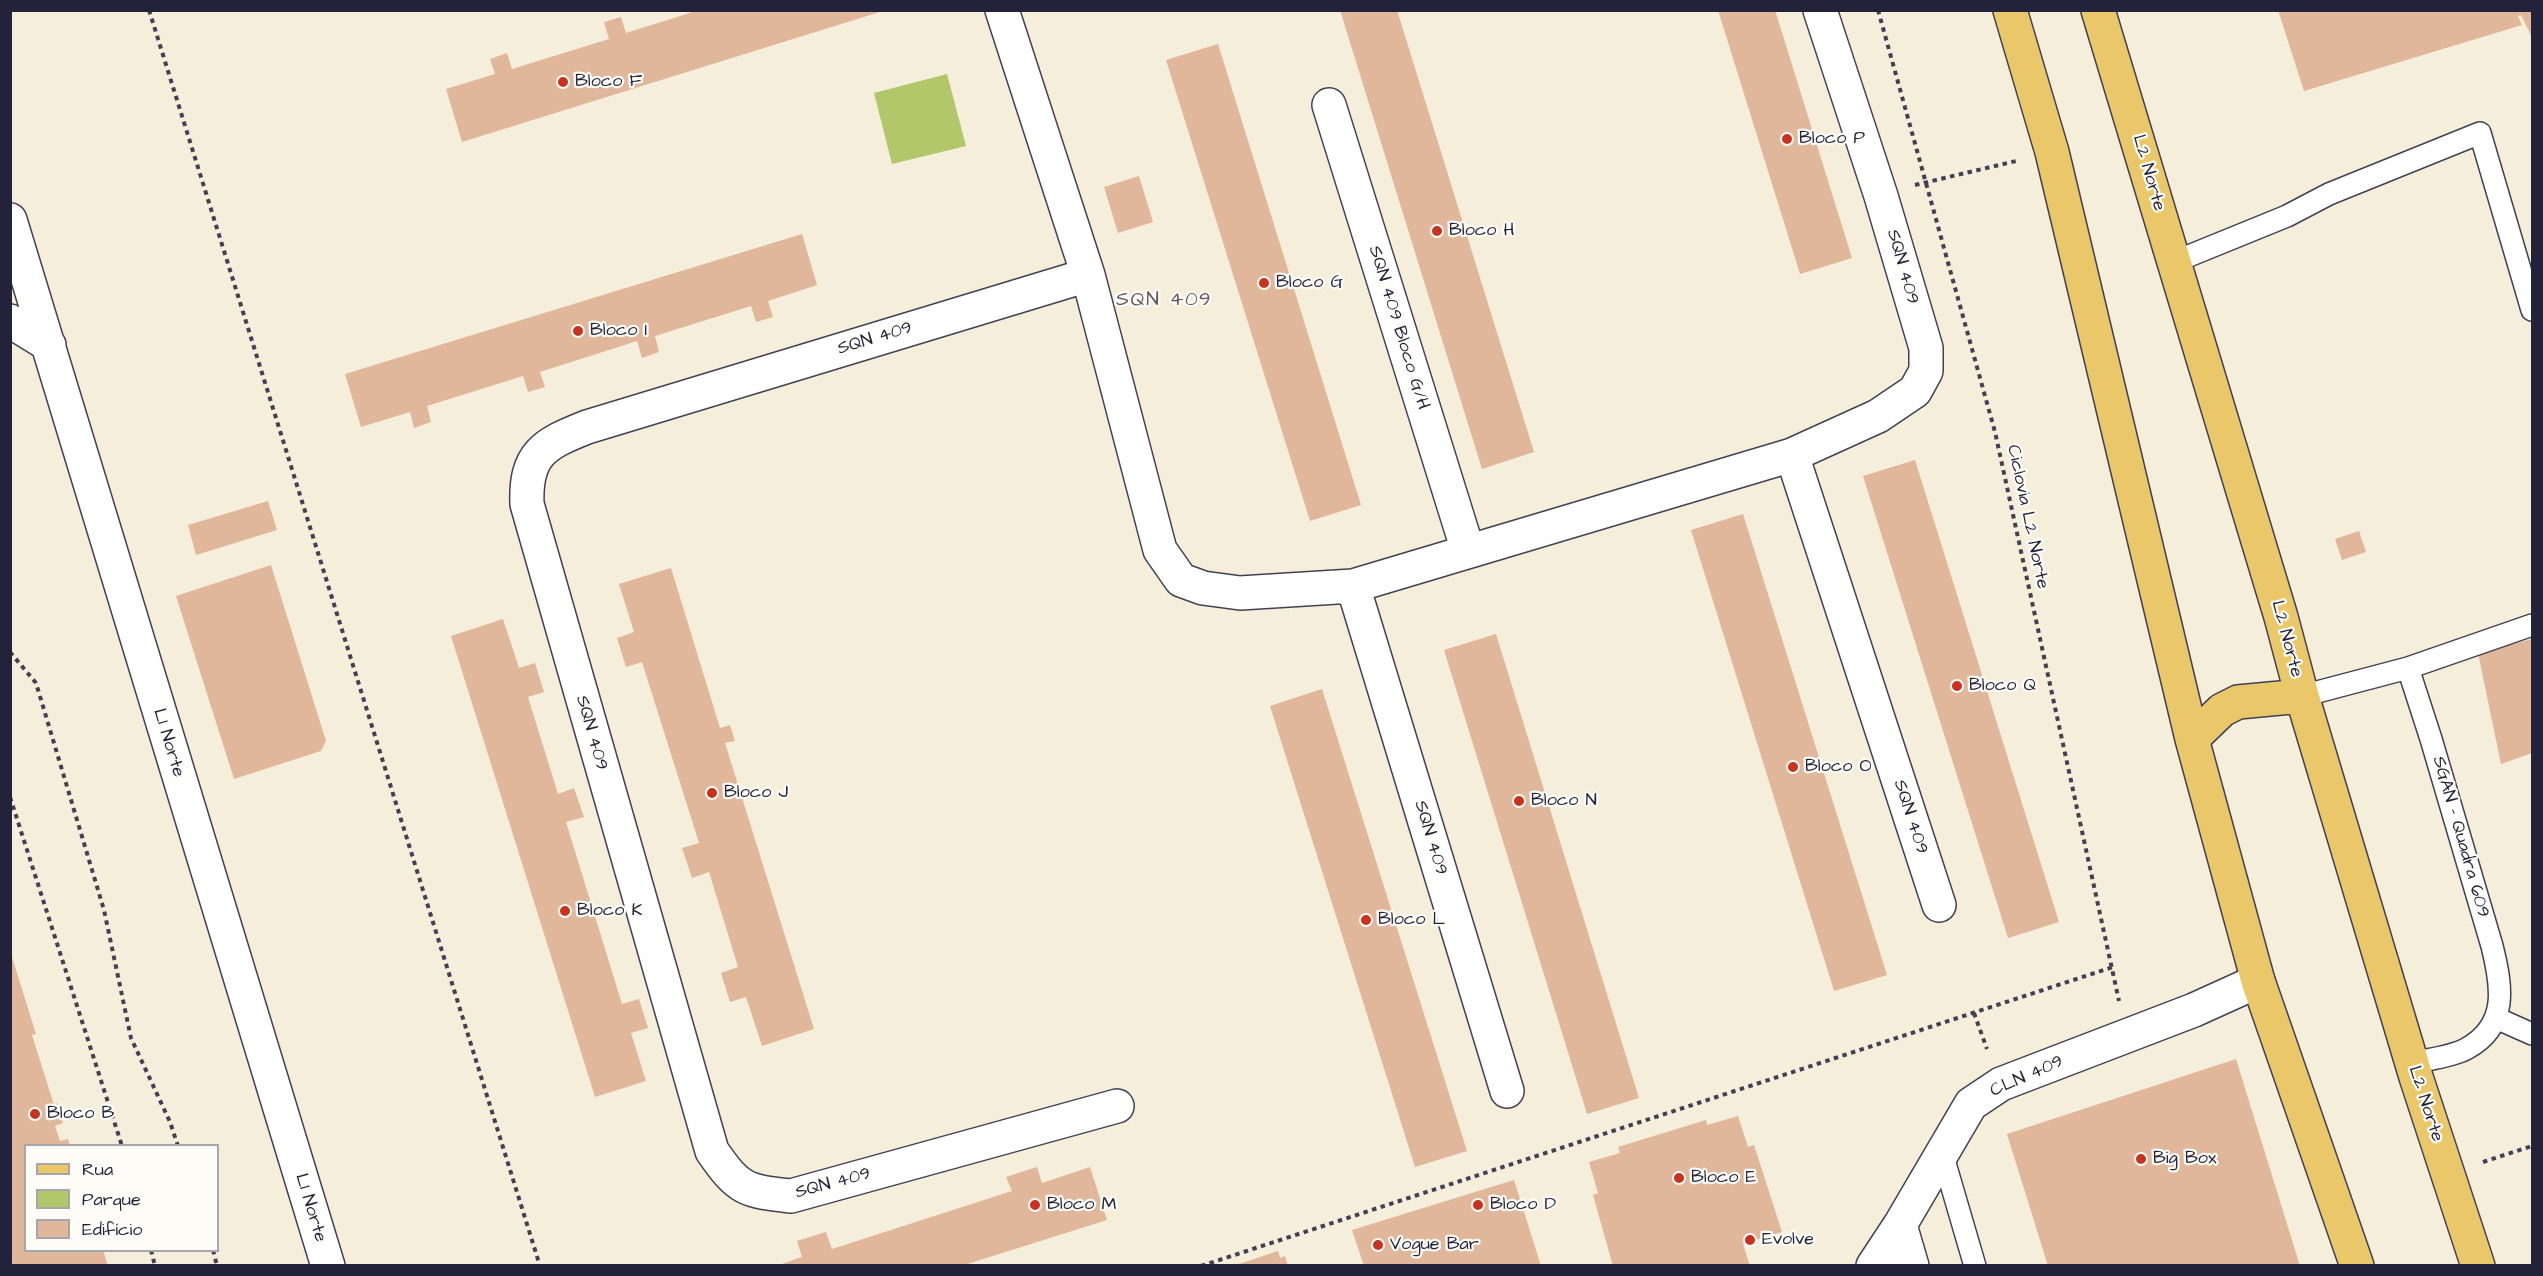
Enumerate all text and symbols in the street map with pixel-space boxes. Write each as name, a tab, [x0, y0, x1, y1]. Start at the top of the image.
place label: Bloco F	[575, 71, 642, 93]
marker: Bloco F	[556, 75, 570, 89]
place label: Bloco P	[1799, 128, 1865, 150]
marker: Bloco P	[1780, 132, 1794, 146]
street label: L2 Norte	[2127, 132, 2169, 214]
place label: Bloco H	[1449, 220, 1514, 242]
marker: Bloco H	[1430, 224, 1444, 238]
street label: SQN 409	[1881, 227, 1923, 307]
street label: SQN 409 Bloco G/H	[1363, 244, 1433, 412]
place label: Bloco G	[1276, 272, 1343, 294]
marker: Bloco G	[1257, 276, 1271, 290]
district label: SQN 409	[1116, 289, 1212, 313]
street label: SQN 409	[835, 317, 915, 361]
place label: Bloco I	[590, 320, 647, 342]
marker: Bloco I	[571, 324, 585, 338]
street label: Ciclovia L2 Norte	[2001, 443, 2053, 591]
street label: L2 Norte	[2265, 598, 2307, 680]
place label: Bloco Q	[1969, 675, 2036, 697]
marker: Bloco Q	[1950, 679, 1964, 693]
street label: SQN 409	[570, 693, 612, 773]
street label: L1 Norte	[147, 706, 189, 780]
street label: SGAN - Quadra 609	[2427, 754, 2493, 920]
place label: Bloco O	[1805, 756, 1872, 778]
marker: Bloco O	[1786, 760, 1800, 774]
street label: SQN 409	[1888, 777, 1932, 857]
place label: Bloco J	[724, 782, 788, 804]
marker: Bloco J	[705, 786, 719, 800]
place label: Bloco N	[1531, 790, 1597, 812]
marker: Bloco N	[1512, 794, 1526, 808]
street label: SQN 409	[1408, 798, 1452, 878]
place label: Bloco K	[577, 900, 642, 922]
marker: Bloco K	[558, 904, 572, 918]
place label: Bloco L	[1378, 909, 1445, 931]
marker: Bloco L	[1359, 913, 1373, 927]
street label: CLN 409	[1987, 1051, 2067, 1103]
street label: L2 Norte	[2403, 1063, 2447, 1145]
place label: Bloco B	[47, 1103, 114, 1125]
marker: Bloco B	[28, 1107, 42, 1121]
legend	[24, 1144, 219, 1252]
place label: Big Box	[2153, 1148, 2216, 1170]
marker: Big Box	[2134, 1152, 2148, 1166]
text: Rua	[82, 1157, 113, 1182]
street label: SQN 409	[793, 1164, 873, 1204]
place label: Bloco E	[1691, 1167, 1756, 1189]
street label: L1 Norte	[289, 1171, 331, 1245]
marker: Bloco E	[1672, 1171, 1686, 1185]
text: Parque	[82, 1187, 141, 1212]
place label: Bloco M	[1047, 1194, 1116, 1216]
place label: Bloco D	[1490, 1194, 1556, 1216]
marker: Bloco M	[1028, 1198, 1042, 1212]
marker: Bloco D	[1471, 1198, 1485, 1212]
text: Edifício	[82, 1217, 142, 1242]
place label: Evolve	[1762, 1229, 1814, 1251]
marker: Evolve	[1743, 1233, 1757, 1247]
place label: Vogue Bar	[1390, 1234, 1479, 1256]
marker: Vogue Bar	[1371, 1238, 1385, 1252]

